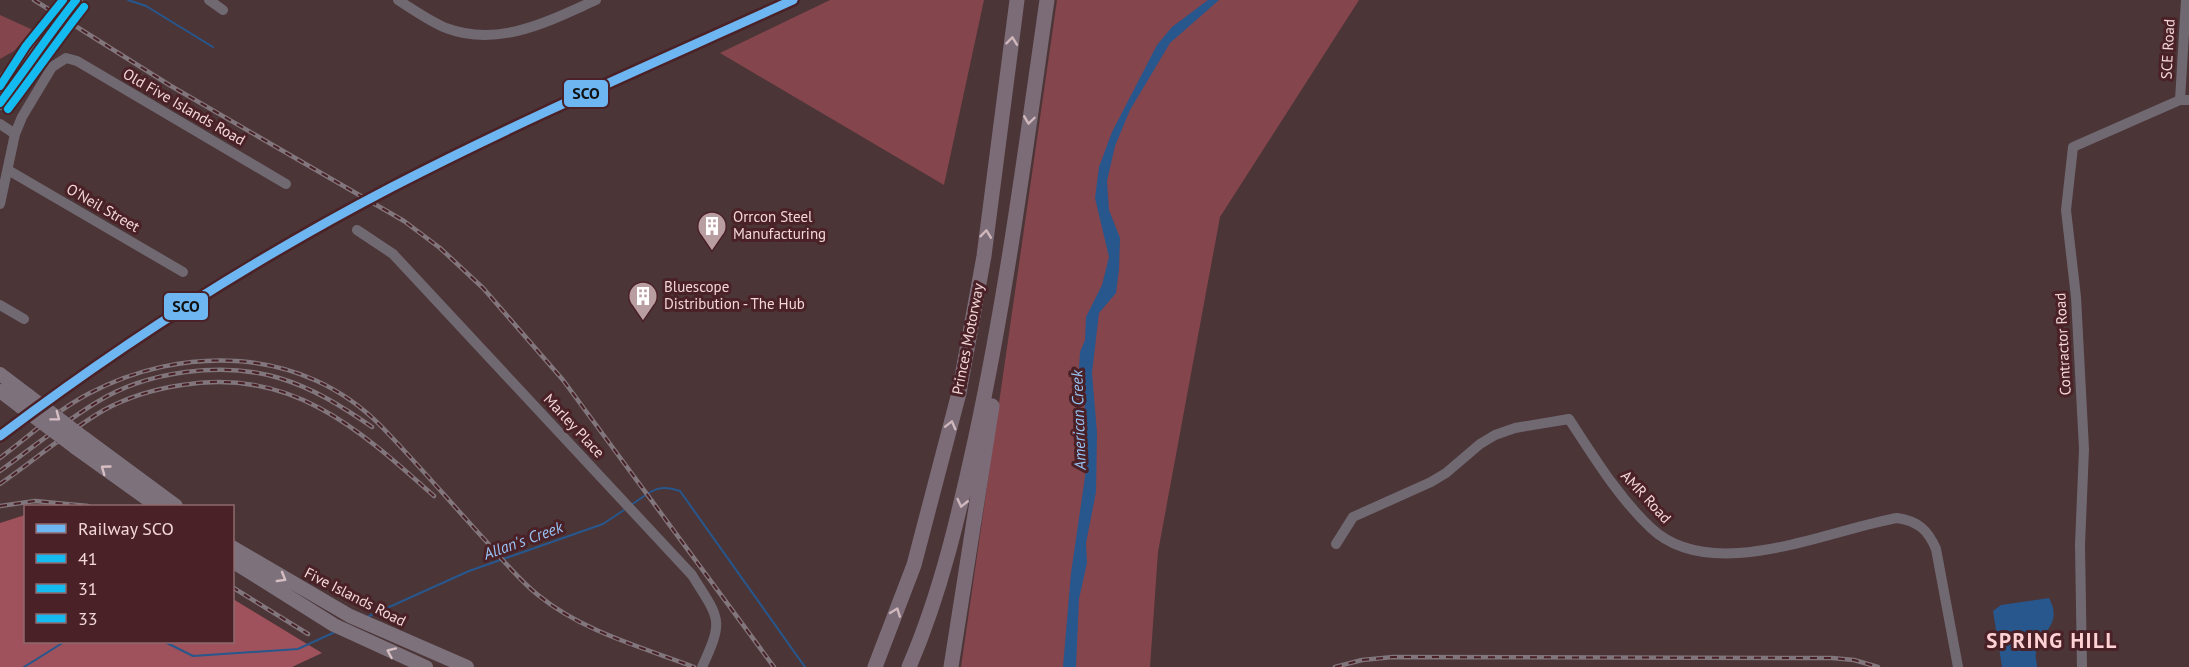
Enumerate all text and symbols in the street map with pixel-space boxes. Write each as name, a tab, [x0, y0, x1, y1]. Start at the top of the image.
street label: SCE Road	[2156, 18, 2179, 80]
one-way arrow	[1005, 36, 1017, 45]
street label: Old Five Islands Road	[120, 64, 249, 149]
line badge: SCO	[563, 79, 609, 108]
text: SCO	[572, 83, 600, 103]
one-way arrow	[1024, 116, 1036, 125]
street label: O'Neil Street	[63, 179, 143, 236]
place label: Orrcon Steel Manufacturing	[733, 207, 826, 243]
building icon: Orrcon Steel Manufacturing	[696, 210, 728, 252]
one-way arrow	[980, 229, 992, 238]
place label: Bluescope Distribution - The Hub	[664, 277, 805, 313]
building icon: Bluescope Distribution - The Hub	[627, 280, 659, 322]
street label: Princes Motorway	[947, 282, 988, 396]
line badge: SCO	[163, 292, 209, 321]
street label: Contractor Road	[2050, 292, 2075, 396]
text: SCO	[172, 296, 200, 316]
water label: American Creek	[1066, 369, 1090, 471]
street label: Marley Place	[540, 390, 609, 462]
one-way arrow	[50, 410, 61, 421]
one-way arrow	[943, 421, 956, 431]
one-way arrow	[101, 465, 112, 476]
street label: AMR Road	[1617, 466, 1676, 527]
one-way arrow	[956, 498, 969, 508]
legend	[24, 505, 234, 643]
water label: Allan's Creek	[480, 516, 566, 564]
text: Railway SCO	[78, 517, 174, 540]
text: 41	[78, 547, 98, 570]
street label: Five Islands Road	[301, 563, 409, 630]
one-way arrow	[276, 570, 286, 582]
text: 31	[78, 577, 98, 600]
text: 33	[78, 607, 98, 630]
one-way arrow	[889, 608, 901, 619]
district label: SPRING HILL	[1986, 627, 2118, 654]
one-way arrow	[387, 647, 398, 659]

